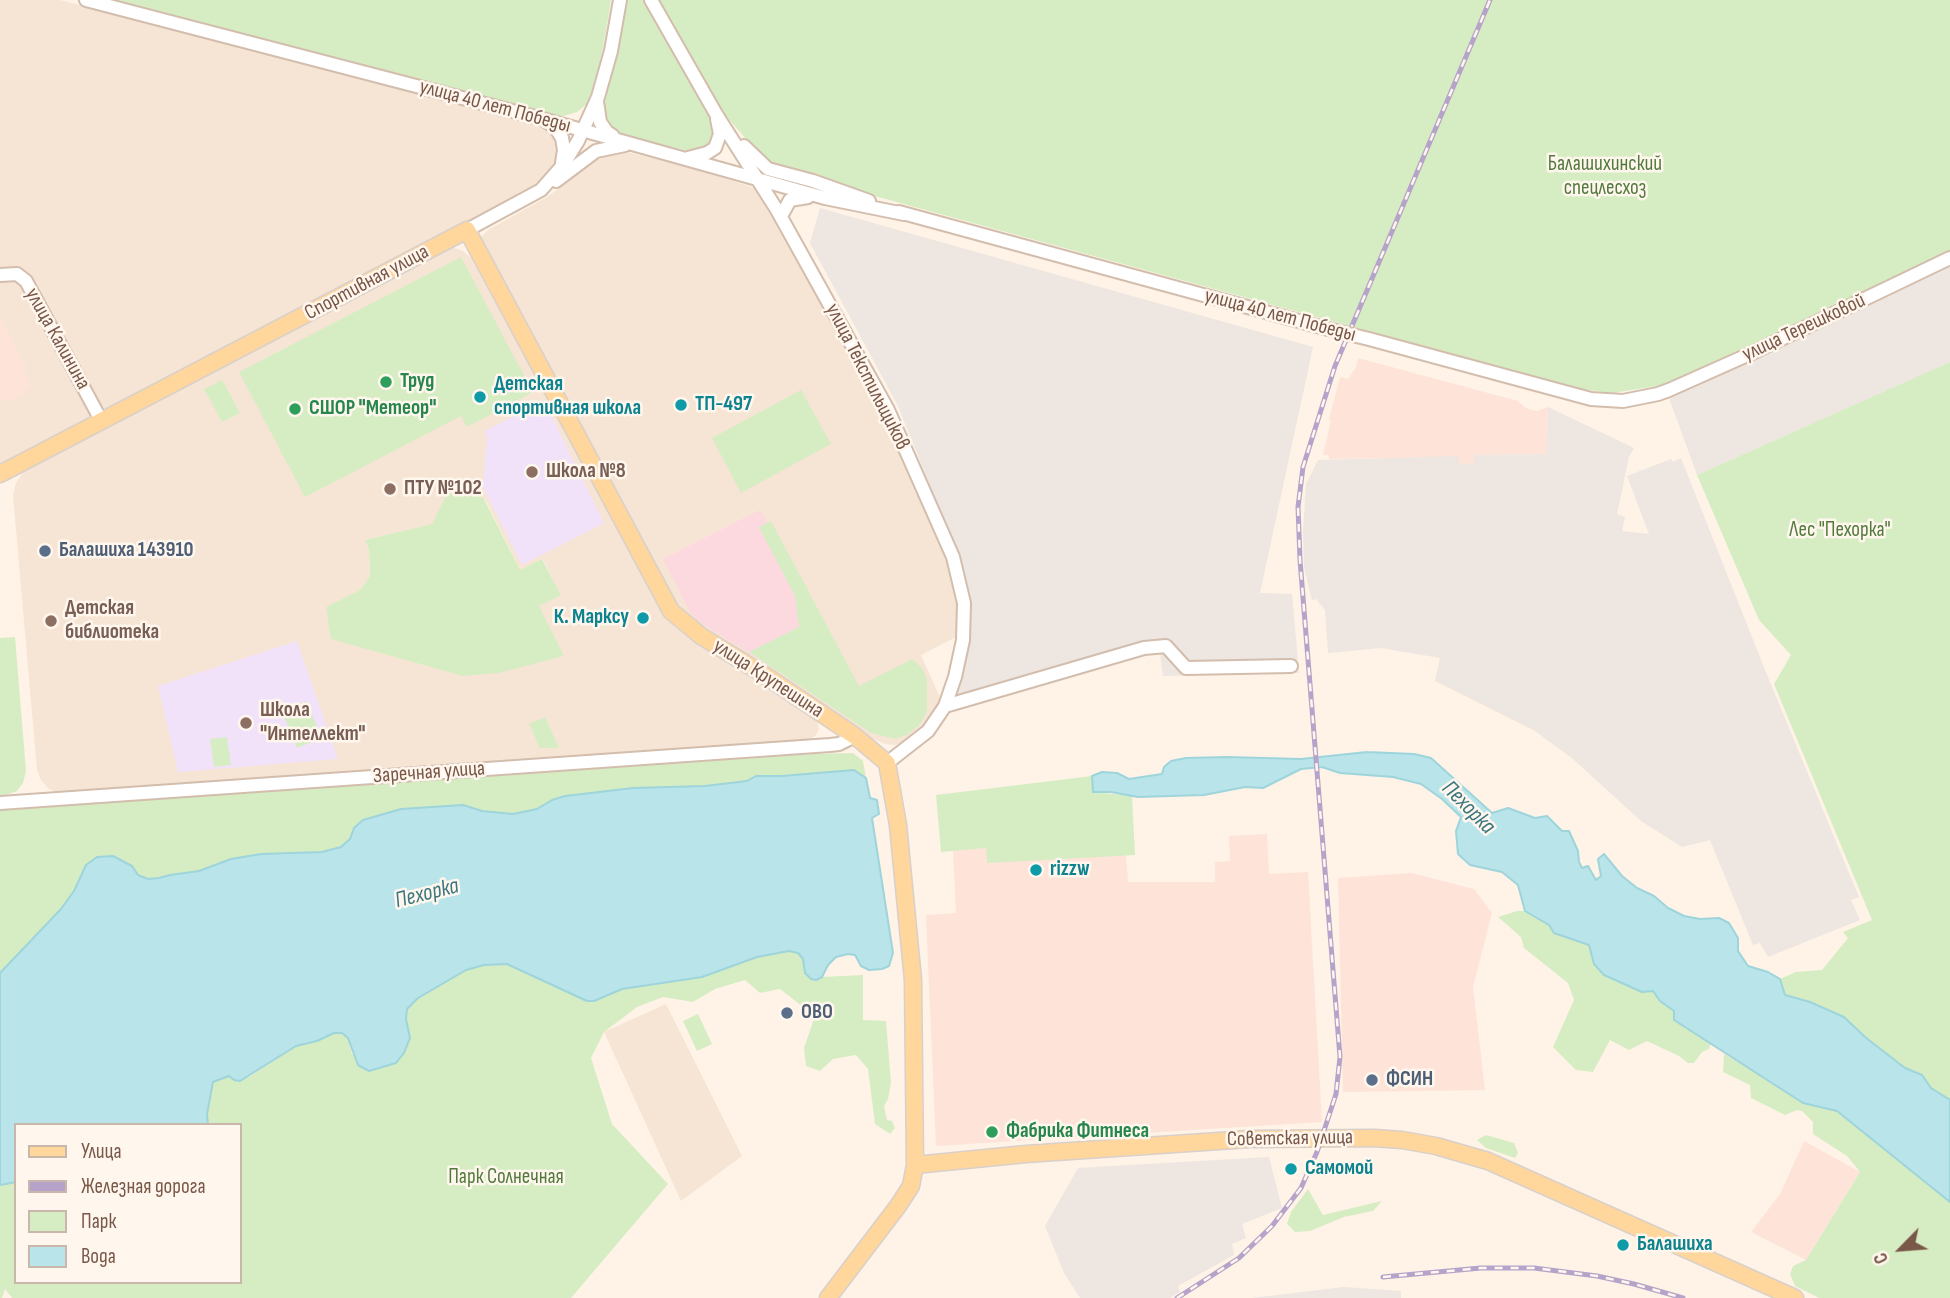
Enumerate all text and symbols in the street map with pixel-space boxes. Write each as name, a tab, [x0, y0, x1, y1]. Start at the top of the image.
street label: улица 40 лет Победы	[417, 75, 573, 139]
park label: Балашихинский спецлесхоз	[1548, 152, 1662, 202]
street label: Спортивная улица	[301, 240, 433, 326]
street label: улица Калинина	[19, 284, 95, 394]
street label: улица 40 лет Победы	[1202, 284, 1358, 348]
street label: улица Терешковой	[1738, 288, 1870, 368]
street label: улица Текстильщиков	[819, 300, 915, 454]
place label: Труд	[400, 369, 434, 395]
place label: Детская спортивная школа	[494, 372, 641, 422]
marker: Труд	[378, 374, 394, 390]
marker: Детская спортивная школа	[472, 389, 488, 405]
place label: ТП-497	[695, 392, 752, 418]
place label: СШОР "Метеор"	[309, 396, 436, 422]
marker: ТП-497	[673, 397, 689, 413]
marker: СШОР "Метеор"	[287, 401, 303, 417]
place label: Школа №8	[546, 459, 626, 485]
marker: Школа №8	[524, 464, 540, 480]
place label: ПТУ №102	[404, 476, 482, 502]
marker: ПТУ №102	[382, 481, 398, 497]
park label: Лес "Пехорка"	[1789, 518, 1891, 544]
place label: Балашиха 143910	[59, 538, 194, 564]
marker: Балашиха 143910	[37, 543, 53, 559]
place label: Детская библиотека	[65, 596, 159, 646]
place label: К. Марксу	[554, 605, 629, 631]
marker: К. Марксу	[635, 610, 651, 626]
marker: Детская библиотека	[43, 613, 59, 629]
street label: улица Крупешина	[708, 634, 828, 724]
place label: Школа "Интеллект"	[260, 698, 365, 748]
marker: Школа "Интеллект"	[238, 715, 254, 731]
street label: Заречная улица	[372, 757, 486, 789]
water label: Пехорка	[1435, 775, 1501, 841]
place label: rizzw	[1050, 857, 1090, 883]
marker: rizzw	[1028, 862, 1044, 878]
water label: Пехорка	[392, 873, 462, 915]
place label: ОВО	[801, 1000, 833, 1026]
marker: ОВО	[779, 1005, 795, 1021]
place label: ФСИН	[1386, 1067, 1433, 1093]
marker: ФСИН	[1364, 1072, 1380, 1088]
place label: Фабрика Фитнеса	[1006, 1119, 1149, 1145]
legend	[14, 1123, 242, 1284]
marker: Фабрика Фитнеса	[984, 1124, 1000, 1140]
street label: Советская улица	[1227, 1125, 1353, 1153]
text: Улица	[81, 1139, 122, 1164]
place label: Самомой	[1305, 1156, 1373, 1182]
marker: Самомой	[1283, 1161, 1299, 1177]
park label: Парк Солнечная	[448, 1165, 564, 1191]
text: Железная дорога	[81, 1174, 206, 1199]
text: Парк	[81, 1209, 116, 1234]
north arrow	[1866, 1214, 1936, 1284]
place label: Балашиха	[1637, 1232, 1713, 1258]
marker: Балашиха	[1615, 1237, 1631, 1253]
text: Вода	[81, 1244, 116, 1269]
text: С	[1869, 1249, 1894, 1267]

